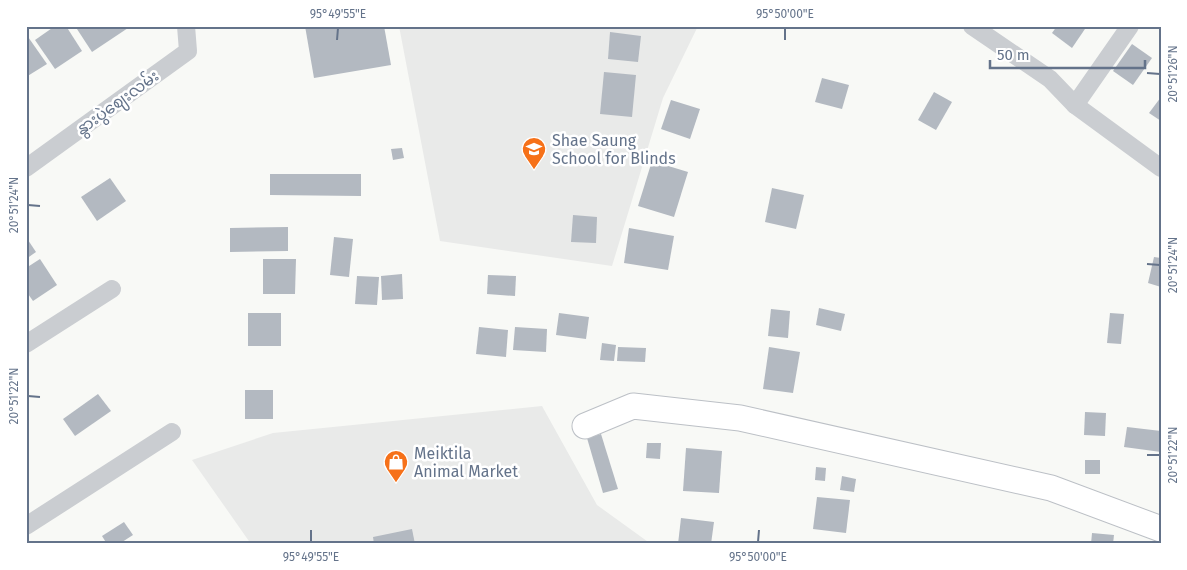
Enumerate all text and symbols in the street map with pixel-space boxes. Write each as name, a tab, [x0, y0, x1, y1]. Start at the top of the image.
text: 95°49'55"E	[310, 7, 366, 21]
text: 95°50'00"E	[756, 7, 814, 21]
scale bar	[990, 38, 1144, 70]
text: 20°51'26"N	[1166, 45, 1180, 103]
text: 50 m	[997, 46, 1030, 64]
street label: နွားပွဲဈေးလမ်း	[71, 64, 165, 142]
place label: Shae Saung School for Blinds	[552, 131, 676, 168]
school or university icon: Shae Saung School for Blinds	[521, 136, 547, 170]
text: 20°51'24"N	[7, 177, 21, 233]
text: 20°51'24"N	[1166, 237, 1180, 293]
text: 20°51'22"N	[7, 367, 21, 425]
text: 20°51'22"N	[1166, 426, 1180, 484]
place label: Meiktila Animal Market	[414, 444, 518, 481]
shop icon: Meiktila Animal Market	[383, 449, 409, 483]
text: 95°49'55"E	[283, 550, 339, 564]
text: 95°50'00"E	[729, 550, 787, 564]

